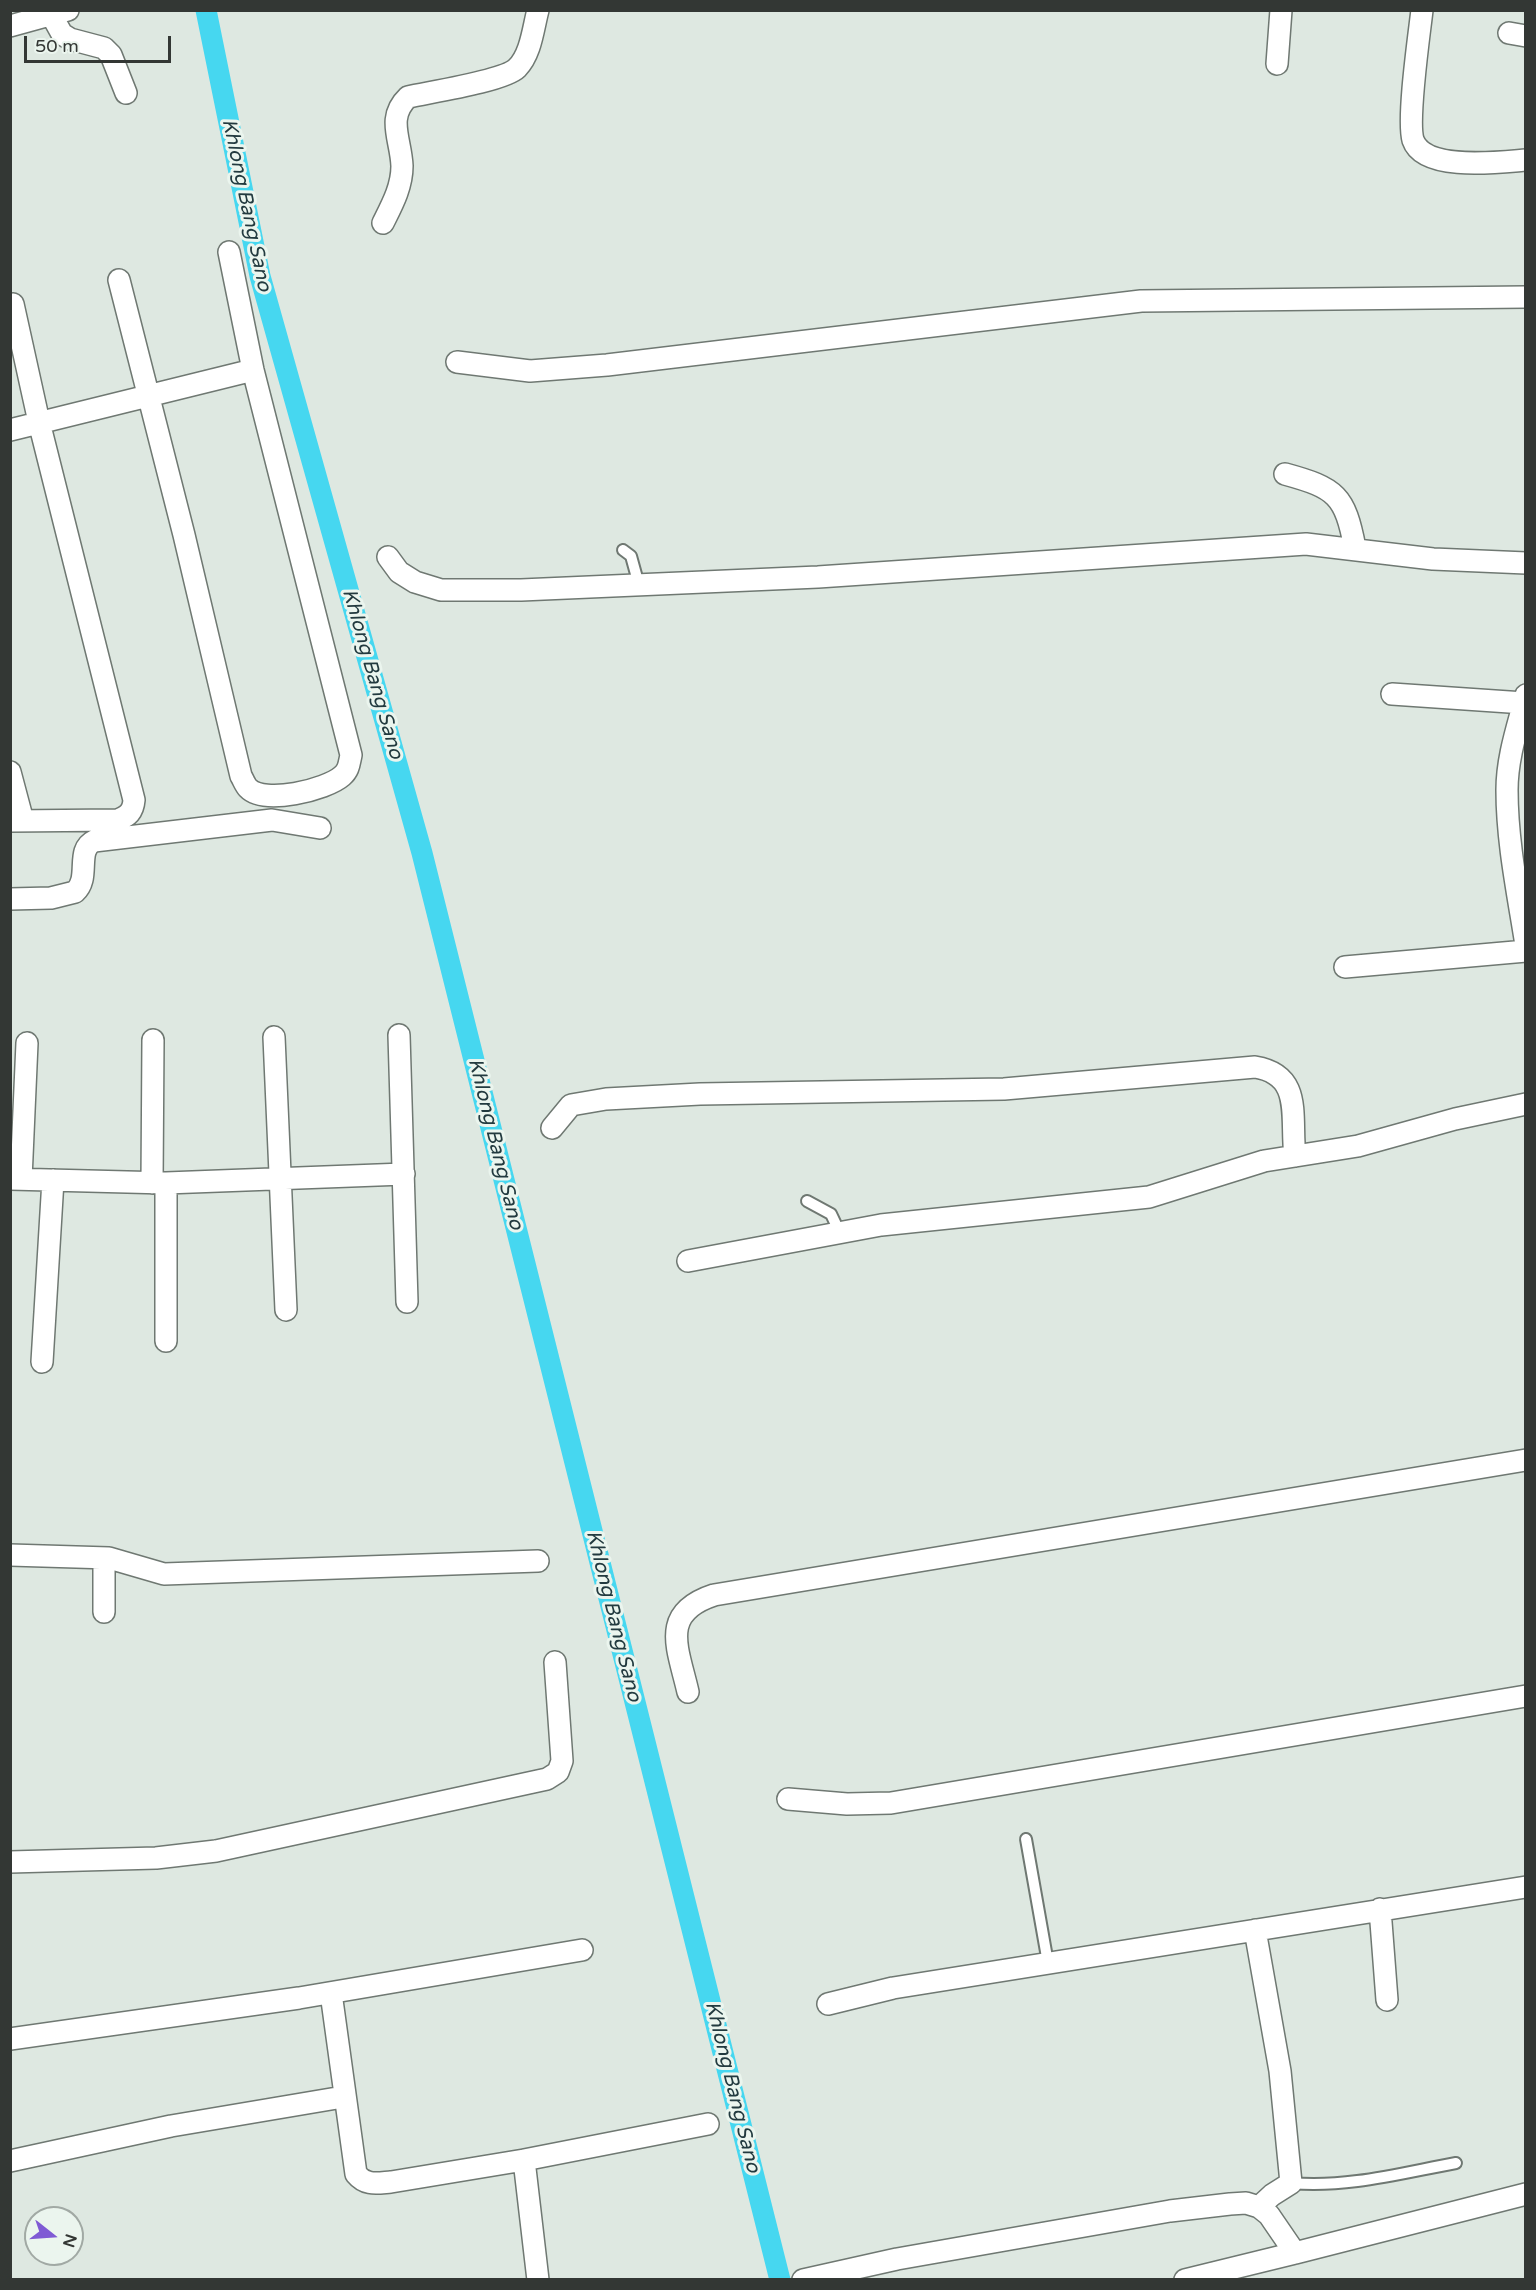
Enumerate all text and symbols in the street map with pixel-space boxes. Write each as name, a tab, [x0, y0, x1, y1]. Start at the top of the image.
scale bar	[27, 24, 174, 62]
text: 50 m	[35, 35, 79, 57]
water label: Khlong Bang Sano	[216, 117, 276, 293]
water label: Khlong Bang Sano	[336, 586, 408, 762]
water label: Khlong Bang Sano	[462, 1056, 528, 1232]
water label: Khlong Bang Sano	[580, 1528, 646, 1704]
water label: Khlong Bang Sano	[699, 1999, 765, 2175]
north arrow	[24, 2206, 84, 2266]
text: N	[58, 2232, 81, 2250]

